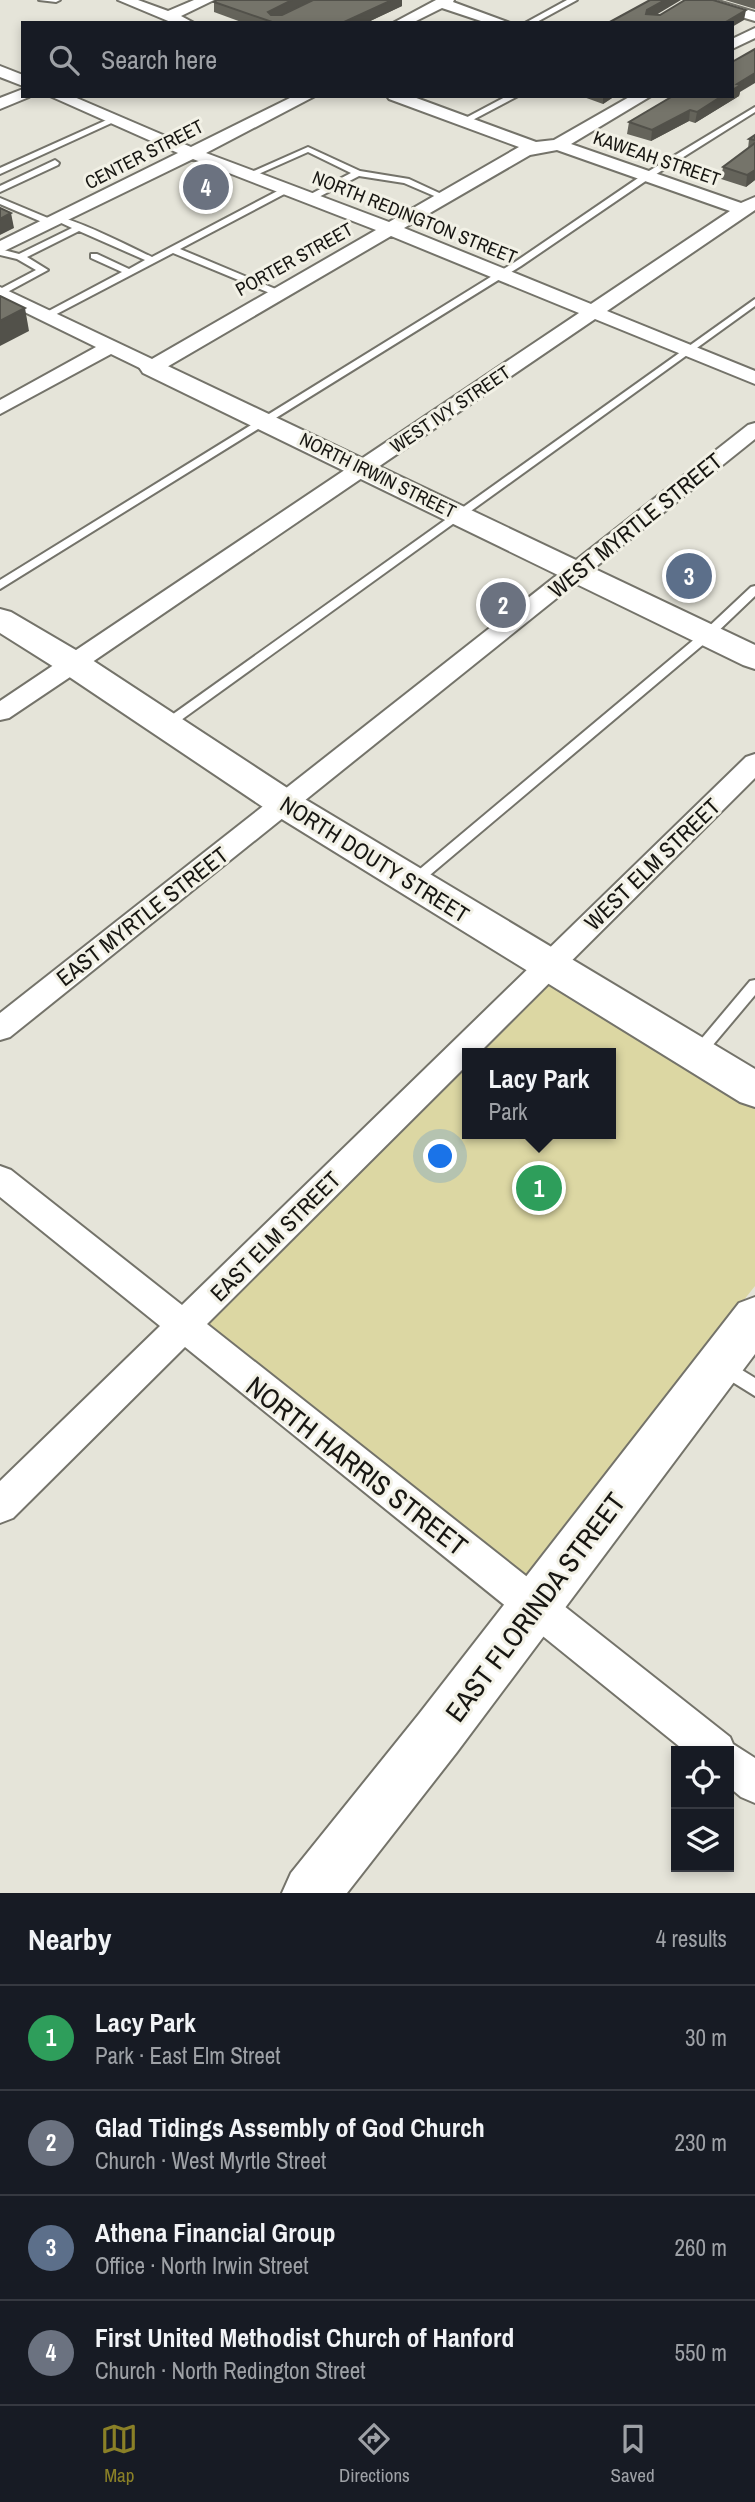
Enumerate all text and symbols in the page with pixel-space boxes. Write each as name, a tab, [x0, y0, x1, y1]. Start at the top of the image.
search box	[21, 21, 734, 98]
icon: search	[45, 41, 83, 79]
text: Search here	[101, 42, 217, 77]
street label: CENTER STREET	[80, 113, 208, 195]
street label: KAWEAH STREET	[590, 124, 724, 192]
pin: 4	[183, 161, 229, 213]
street label: NORTH REDINGTON STREET	[309, 164, 522, 270]
street label: PORTER STREET	[231, 216, 358, 302]
street label: WEST IVY STREET	[385, 359, 516, 459]
street label: NORTH IRWIN STREET	[296, 426, 461, 524]
street label: WEST MYRTLE STREET	[542, 445, 729, 605]
pin: 3	[666, 550, 712, 602]
pin: 2	[480, 579, 526, 631]
street label: NORTH DOUTY STREET	[275, 788, 476, 930]
street label: WEST ELM STREET	[577, 791, 727, 937]
street label: EAST MYRTLE STREET	[50, 839, 235, 993]
popup	[462, 1048, 616, 1139]
text: Lacy Park	[489, 1061, 589, 1096]
text: Park	[489, 1096, 527, 1127]
your location	[423, 1139, 457, 1173]
pin: 1	[516, 1162, 562, 1214]
street label: EAST ELM STREET	[203, 1164, 347, 1308]
street label: NORTH HARRIS STREET	[238, 1368, 476, 1564]
street label: EAST FLORINDA STREET	[436, 1485, 634, 1729]
map controls	[671, 1746, 734, 1872]
button: locate	[671, 1746, 734, 1809]
button: layers	[671, 1809, 734, 1872]
text: Nearby	[28, 1919, 111, 1959]
text: 4 results	[656, 1923, 727, 1954]
text: Lacy Park	[95, 2005, 196, 2040]
text: 1	[46, 2022, 56, 2053]
text: 30 m	[685, 2022, 727, 2053]
text: Park · East Elm Street	[95, 2040, 281, 2071]
text: Glad Tidings Assembly of God Church	[95, 2110, 485, 2145]
text: 2	[46, 2127, 56, 2158]
text: 230 m	[675, 2127, 727, 2158]
text: Church · West Myrtle Street	[95, 2145, 326, 2176]
text: Athena Financial Group	[95, 2215, 336, 2250]
text: 3	[46, 2232, 56, 2263]
text: 260 m	[675, 2232, 727, 2263]
text: Office · North Irwin Street	[95, 2250, 309, 2281]
text: First United Methodist Church of Hanford	[95, 2320, 514, 2355]
text: 4	[46, 2337, 56, 2368]
text: 550 m	[675, 2337, 727, 2368]
text: Church · North Redington Street	[95, 2355, 365, 2386]
tab: Map	[100, 2420, 138, 2488]
tab: Directions	[339, 2420, 410, 2488]
tab: Saved	[611, 2420, 655, 2488]

